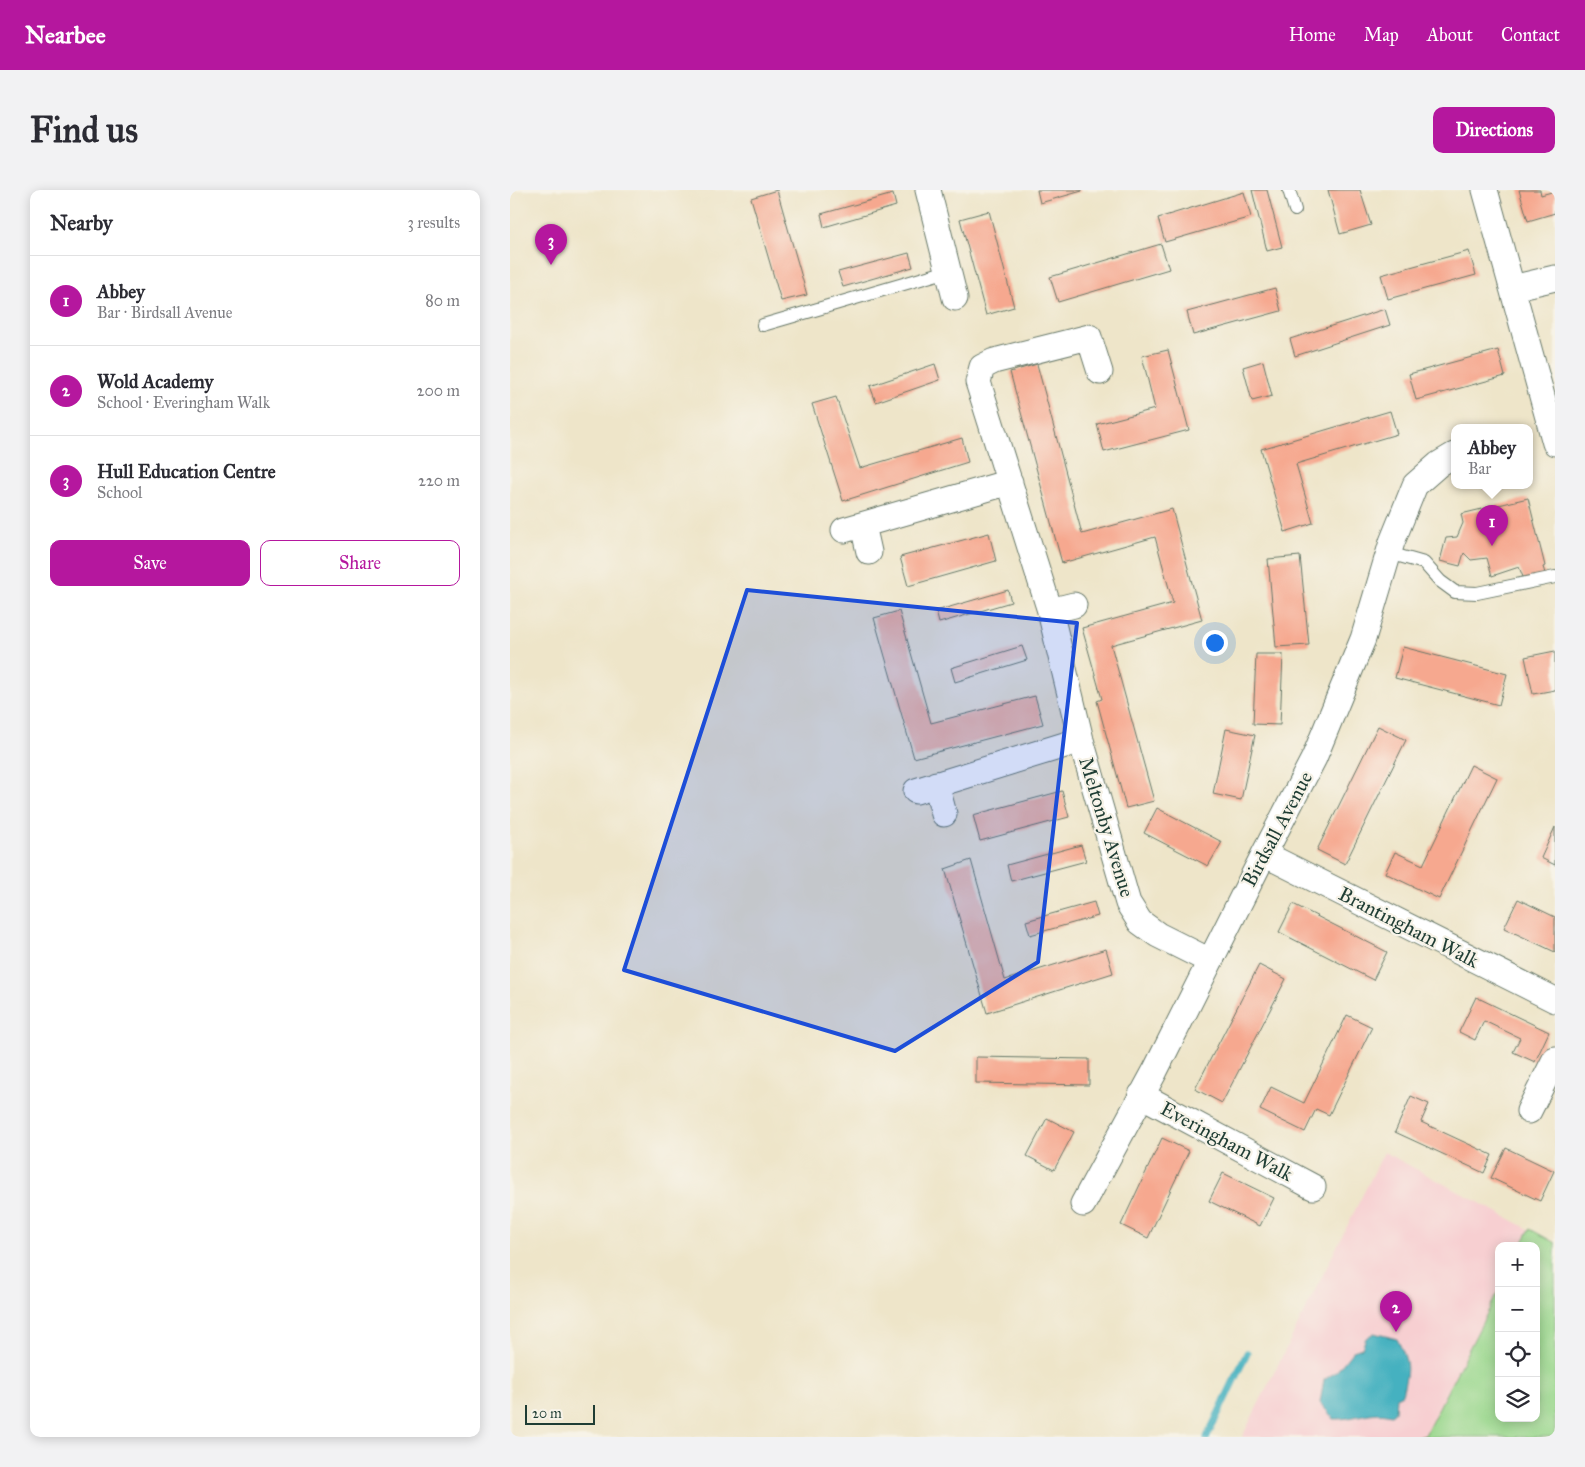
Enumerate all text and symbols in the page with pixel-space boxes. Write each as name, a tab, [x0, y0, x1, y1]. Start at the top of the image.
text: Nearbee	[25, 20, 106, 50]
text: Home	[1289, 24, 1336, 46]
text: Map	[1364, 24, 1399, 46]
text: About	[1427, 24, 1473, 46]
text: Contact	[1501, 24, 1560, 46]
button: Directions	[1433, 107, 1555, 153]
text: Find us	[30, 109, 138, 152]
text: Nearby	[50, 210, 113, 236]
text: 3 results	[407, 213, 460, 232]
pin: 3	[535, 224, 567, 265]
text: Abbey	[97, 280, 145, 303]
text: 1	[63, 291, 69, 310]
text: 80 m	[425, 291, 460, 310]
text: Bar · Birdsall Avenue	[97, 303, 232, 322]
text: Wold Academy	[97, 370, 213, 393]
text: 2	[62, 381, 70, 400]
text: 200 m	[417, 381, 460, 400]
text: School · Everingham Walk	[97, 393, 270, 412]
popup	[1451, 424, 1533, 489]
text: Abbey	[1468, 436, 1516, 459]
text: Bar	[1468, 459, 1491, 478]
text: Hull Education Centre	[97, 460, 276, 483]
text: 3	[63, 471, 69, 490]
text: 220 m	[418, 471, 460, 490]
text: School	[97, 483, 142, 502]
pin: 1	[1476, 505, 1508, 546]
button: Save	[50, 540, 250, 586]
button: Share	[260, 540, 460, 586]
your location	[1202, 630, 1228, 656]
street label: Meltonby Avenue	[1074, 754, 1140, 900]
street label: Birdsall Avenue	[1237, 767, 1317, 891]
street label: Brantingham Walk	[1334, 881, 1484, 974]
street label: Everingham Walk	[1156, 1096, 1298, 1187]
map controls	[1495, 1242, 1540, 1422]
button: +	[1495, 1242, 1540, 1287]
button: −	[1495, 1287, 1540, 1332]
pin: 2	[1380, 1291, 1412, 1332]
button: locate	[1495, 1332, 1540, 1377]
button: layers	[1495, 1377, 1540, 1422]
scale bar	[525, 1402, 595, 1425]
text: 20 m	[532, 1405, 562, 1422]

